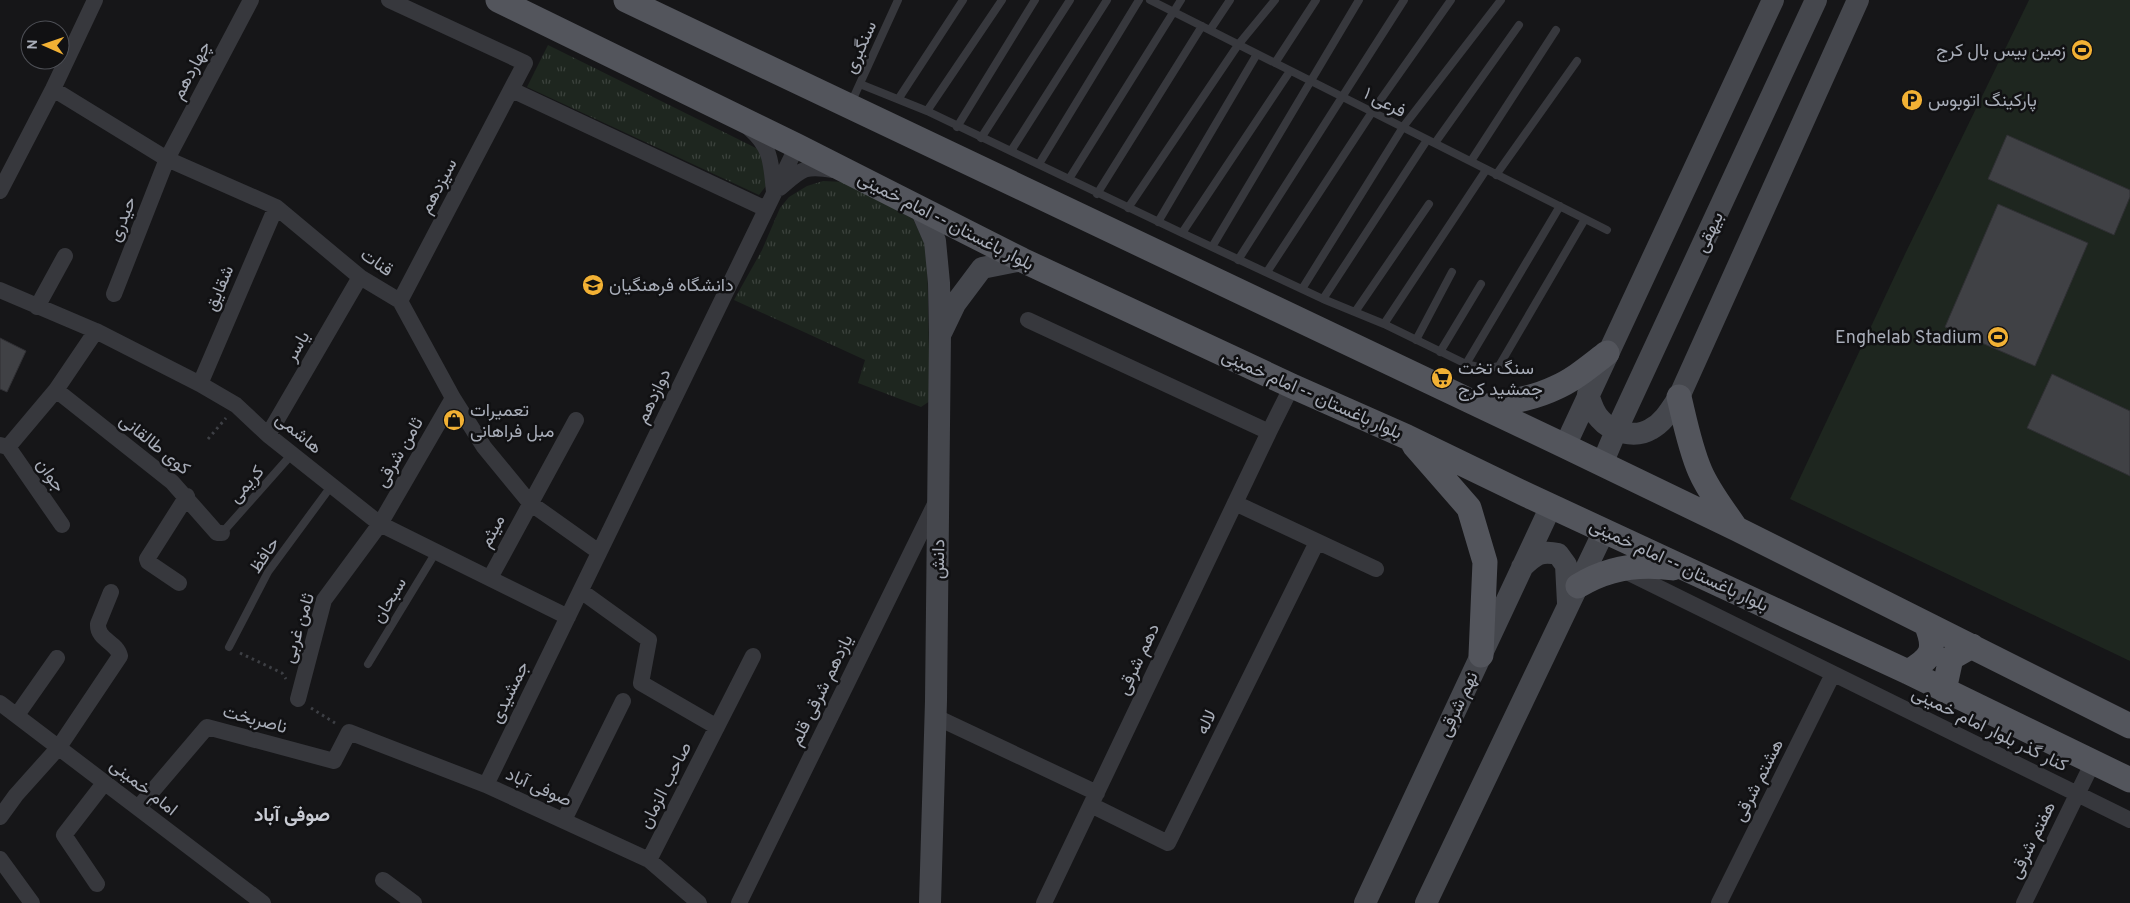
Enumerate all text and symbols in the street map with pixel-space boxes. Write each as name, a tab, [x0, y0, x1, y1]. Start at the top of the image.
street label: سنگبری	[840, 18, 883, 78]
north arrow	[20, 20, 70, 70]
street label: چهاردهم	[167, 37, 217, 104]
sports icon: زمین بیس بال کرج	[2070, 38, 2094, 62]
text: N	[25, 39, 42, 50]
place label: زمین بیس بال کرج	[1936, 40, 2066, 63]
street label: ۱ فرعی	[1359, 83, 1409, 124]
parking icon: پارکینگ اتوبوس	[1900, 88, 1924, 112]
place label: پارکینگ اتوبوس	[1928, 90, 2037, 113]
street label: سیزدهم	[415, 155, 463, 218]
street label: بلوار باغستان -- امام خمینی	[853, 168, 1037, 277]
street label: حیدری	[104, 193, 143, 246]
street label: بیهقی	[1691, 209, 1730, 257]
street label: قنات	[355, 244, 397, 283]
street label: شقایق	[201, 262, 240, 315]
school or university icon: دانشگاه فرهنگیان	[581, 273, 605, 297]
place label: دانشگاه فرهنگیان	[609, 275, 734, 298]
sports icon: Enghelab Stadium	[1986, 325, 2010, 349]
street label: یاسر	[280, 327, 316, 367]
place label: Enghelab Stadium	[1835, 327, 1982, 350]
street label: بلوار باغستان -- امام خمینی	[1218, 345, 1405, 446]
place label: سنگ تخت جمشید کرج	[1458, 358, 1543, 402]
street label: دوازدهم	[631, 366, 677, 428]
supermarket icon: سنگ تخت جمشید کرج	[1430, 366, 1454, 390]
place label: تعمیرات مبل فراهانی	[470, 400, 554, 444]
street label: هاشمی	[270, 408, 326, 460]
shop icon: تعمیرات مبل فراهانی	[442, 408, 466, 432]
street label: کوی طالقانی	[114, 409, 194, 481]
street label: ثامن شرقی	[371, 413, 430, 492]
street label: جوان	[30, 454, 70, 497]
street label: کریمی	[224, 461, 270, 509]
street label: میثم	[475, 511, 511, 552]
street label: بلوار باغستان -- امام خمینی	[1585, 515, 1772, 618]
street label: حافظ	[245, 533, 286, 578]
street label: دانش	[928, 539, 951, 579]
street label: سبحان	[368, 574, 413, 628]
street label: ثامن غربی	[278, 591, 321, 666]
street label: دهم شرقی	[1113, 620, 1166, 699]
street label: یازدهم شرقی قلم	[785, 631, 859, 750]
street label: جمشیدی	[485, 658, 535, 728]
street label: نهم شرقی	[1434, 668, 1484, 741]
street label: کنار گذر بلوار امام خمینی	[1908, 683, 2071, 778]
street label: ناصربخت	[220, 701, 289, 740]
street label: لاله	[1192, 706, 1223, 739]
street label: هشتم شرقی	[1729, 736, 1790, 826]
street label: صاحب الزمان	[635, 738, 698, 833]
street label: امام خمینی	[104, 754, 182, 822]
street label: صوفی آباد	[502, 764, 575, 813]
street label: هفتم شرقی	[2005, 798, 2062, 883]
district label: صوفی آباد	[254, 804, 330, 828]

